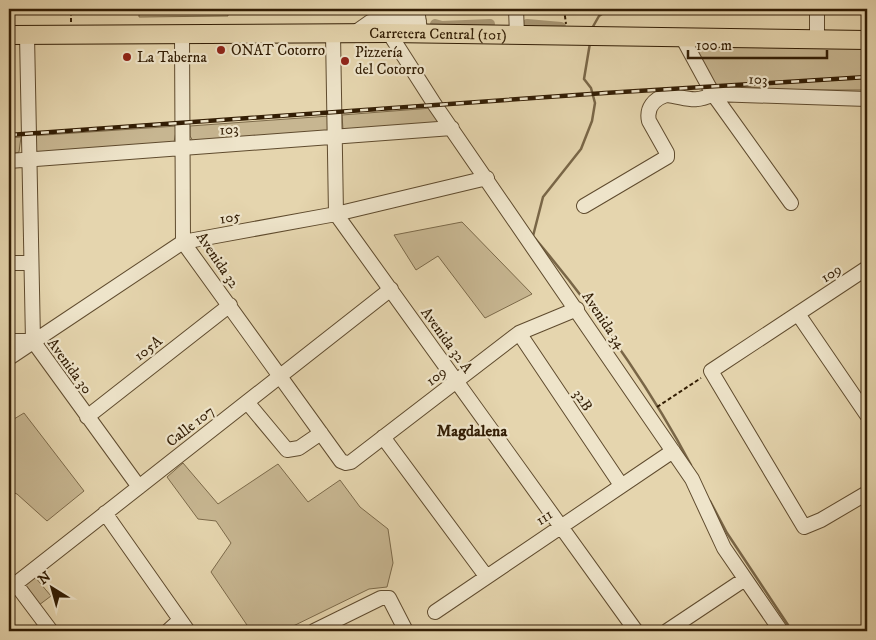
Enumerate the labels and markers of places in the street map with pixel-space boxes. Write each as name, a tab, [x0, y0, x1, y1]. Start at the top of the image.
place label: ONAT Cotorro	[231, 41, 325, 60]
place label: Pizzería del Cotorro	[355, 43, 424, 79]
marker: ONAT Cotorro	[215, 44, 227, 56]
place label: La Taberna	[137, 48, 207, 67]
marker: La Taberna	[121, 51, 133, 63]
marker: Pizzería del Cotorro	[339, 55, 351, 67]

